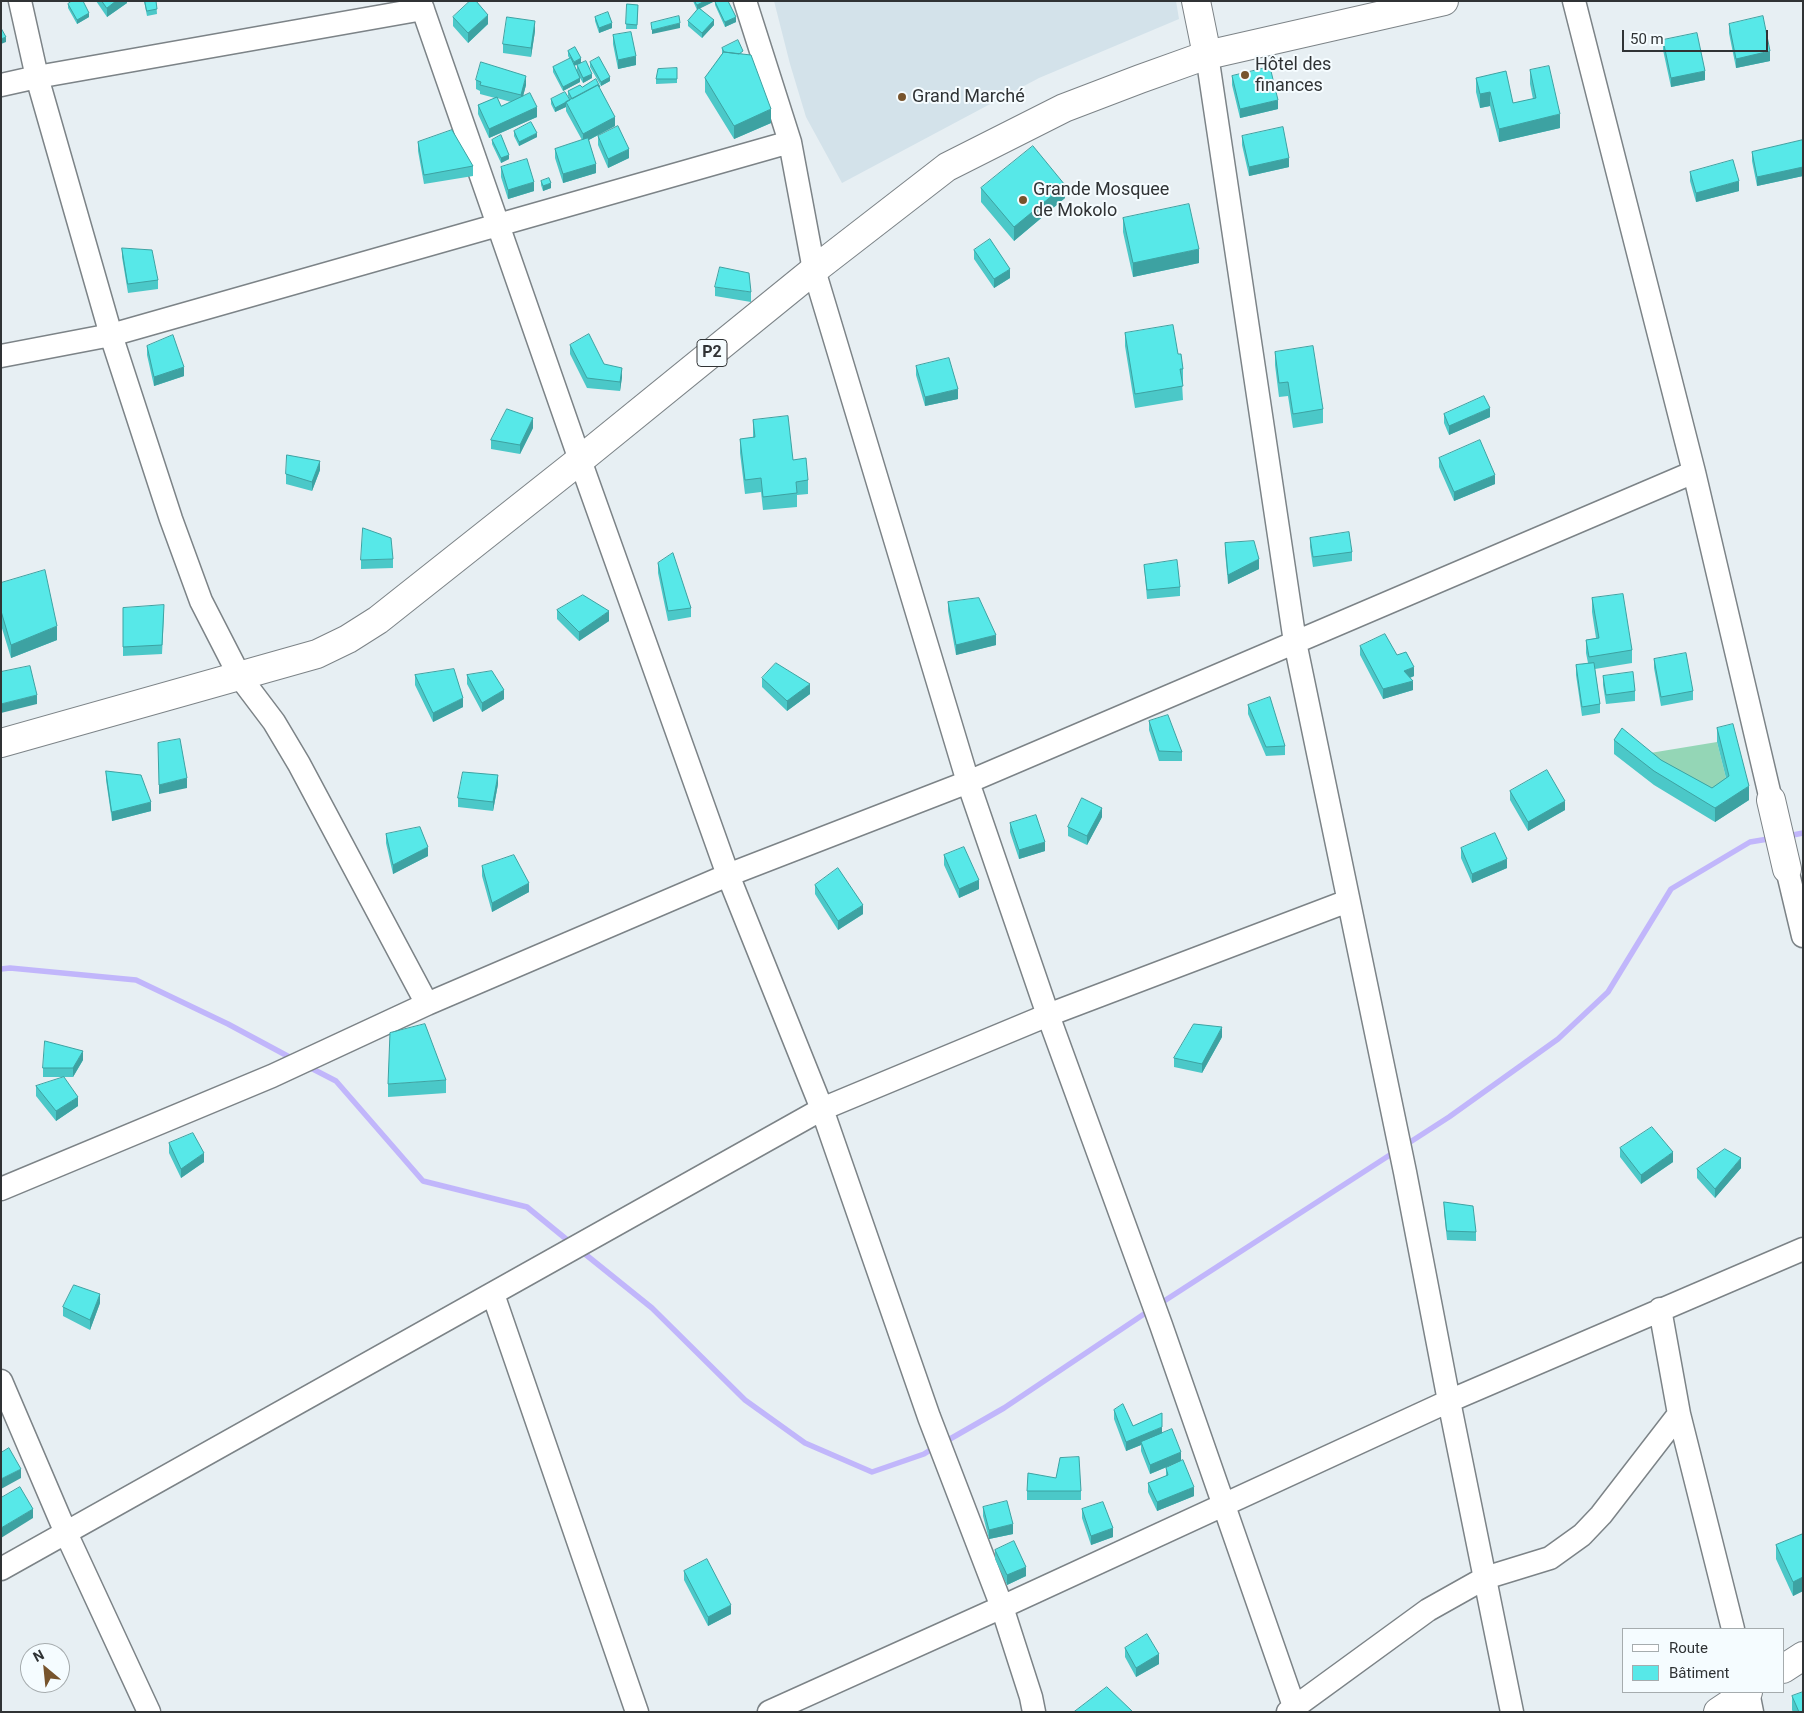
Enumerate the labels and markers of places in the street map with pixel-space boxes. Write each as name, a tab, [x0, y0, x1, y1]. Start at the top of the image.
place label: Hôtel des finances	[1255, 54, 1331, 96]
marker: Hôtel des finances	[1239, 69, 1251, 81]
place label: Grand Marché	[912, 86, 1025, 108]
marker: Grand Marché	[896, 91, 908, 103]
place label: Grande Mosquee de Mokolo	[1033, 179, 1169, 222]
marker: Grande Mosquee de Mokolo	[1017, 194, 1029, 206]

